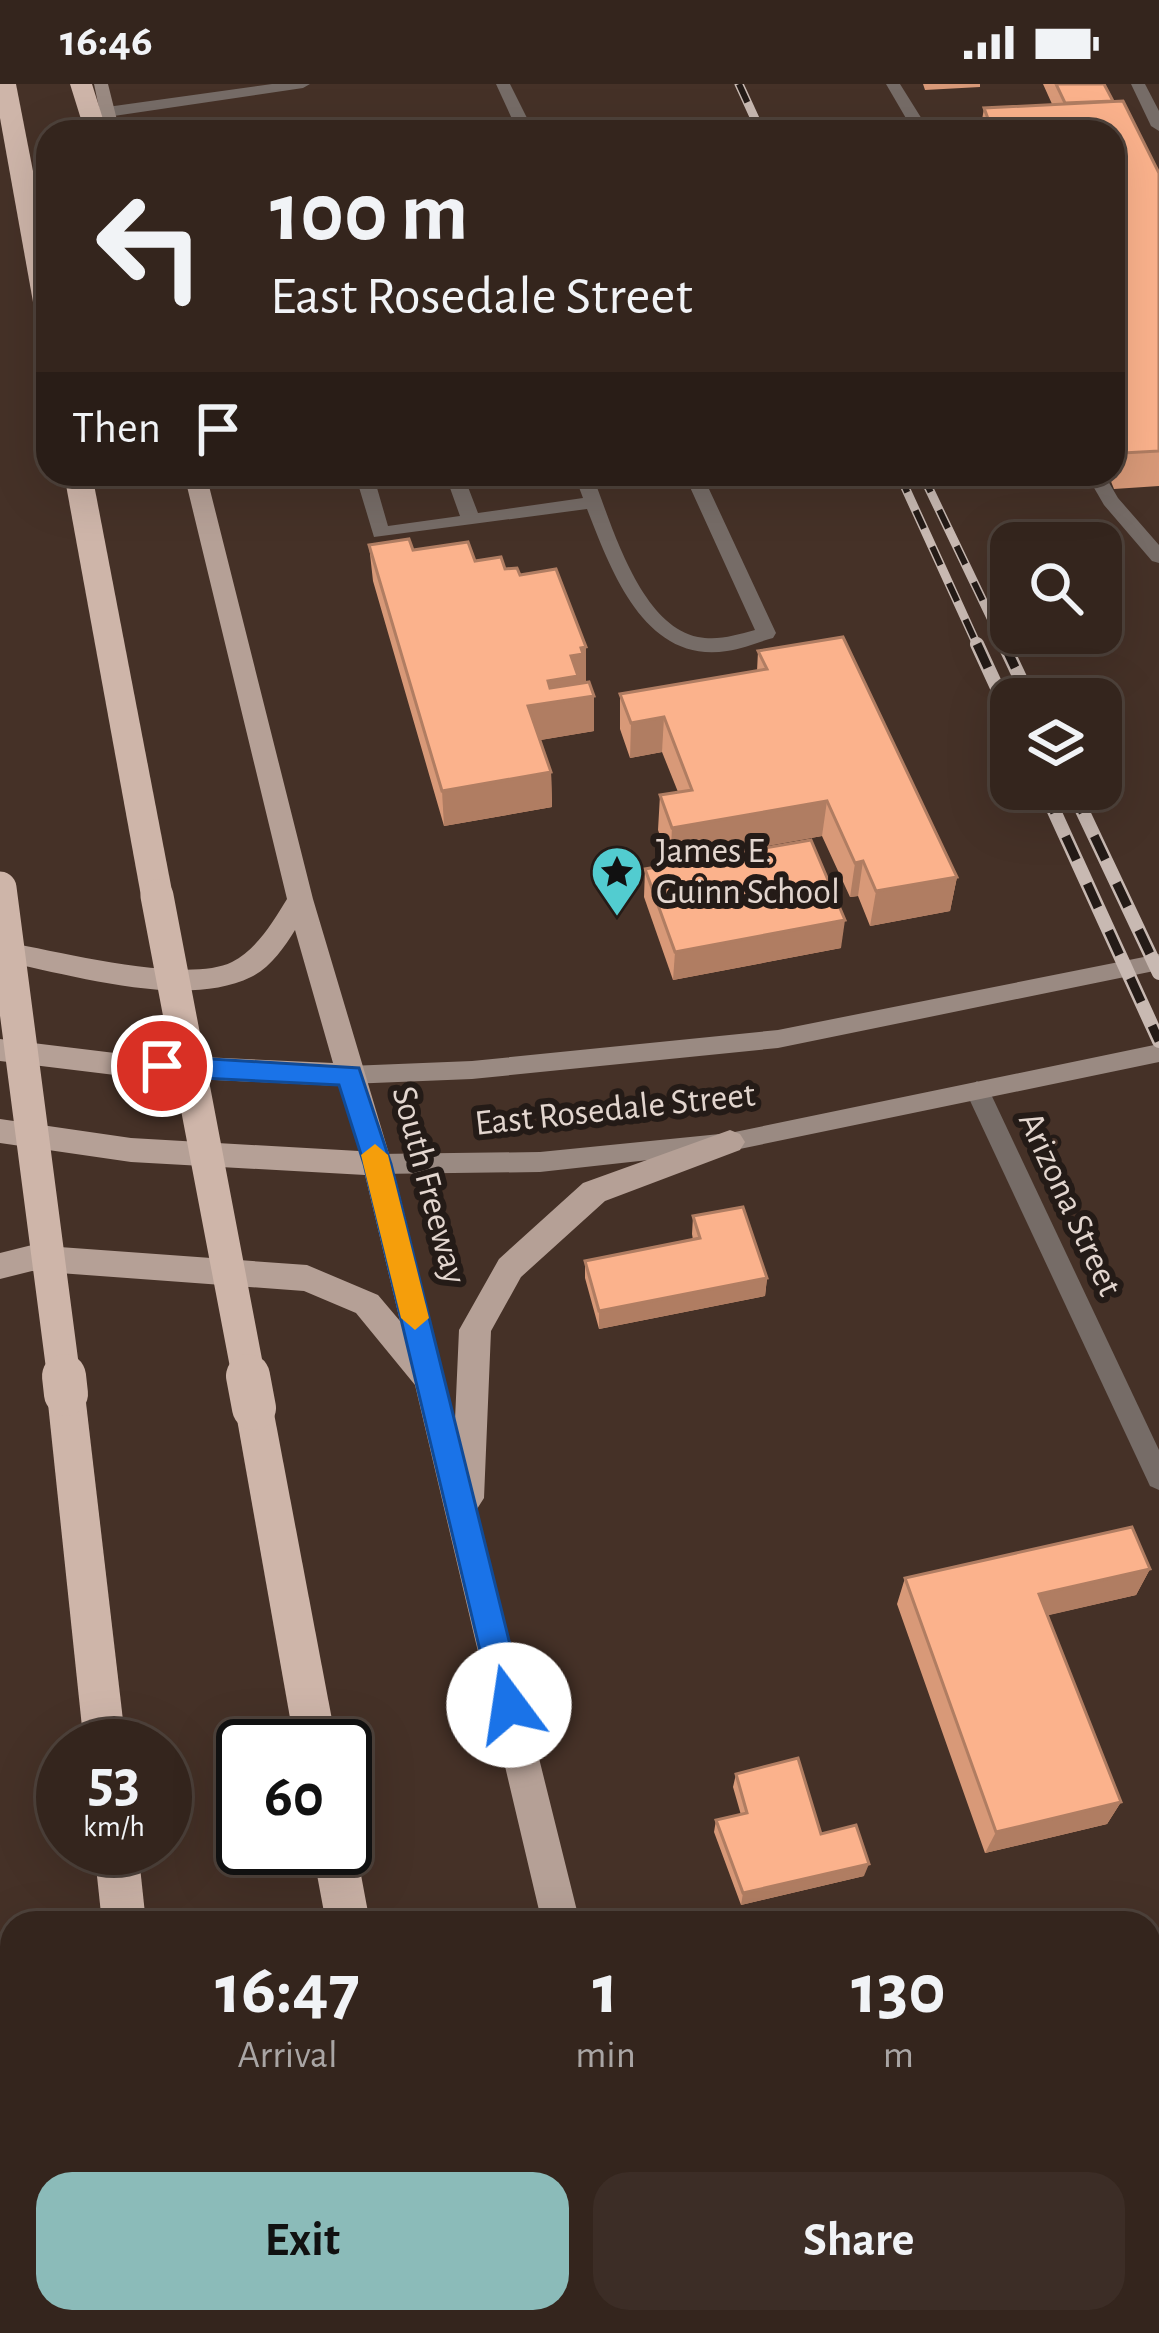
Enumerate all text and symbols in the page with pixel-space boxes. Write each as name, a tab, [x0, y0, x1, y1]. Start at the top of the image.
text: 16:46	[60, 19, 153, 64]
icon: left	[72, 168, 228, 324]
text: 100 m	[270, 172, 468, 256]
text: East Rosedale Street	[270, 270, 693, 324]
icon: arrive	[185, 396, 251, 462]
text: Then	[72, 406, 161, 451]
map controls	[990, 522, 1122, 810]
button: search	[990, 522, 1122, 654]
button: layers	[990, 678, 1122, 810]
place label: James E. Guinn School	[656, 833, 840, 910]
place icon: James E. Guinn School	[589, 844, 645, 918]
pin	[111, 1015, 213, 1117]
icon: arrive	[129, 1033, 195, 1099]
street label: East Rosedale Street	[473, 1076, 757, 1142]
street label: South Freeway	[385, 1082, 473, 1288]
street label: Arizona Street	[1012, 1107, 1128, 1302]
position arrow	[446, 1642, 572, 1768]
speed limit sign: 60	[216, 1719, 372, 1875]
text: 53	[88, 1752, 140, 1812]
text: km/h	[83, 1812, 145, 1842]
text: 16:47	[215, 1954, 360, 2026]
text: 1	[593, 1954, 618, 2026]
text: 130	[851, 1954, 946, 2026]
text: Arrival	[237, 2036, 338, 2075]
text: min	[575, 2036, 636, 2075]
text: m	[883, 2036, 914, 2075]
button: Exit	[36, 2172, 569, 2310]
button: Share	[593, 2172, 1125, 2310]

